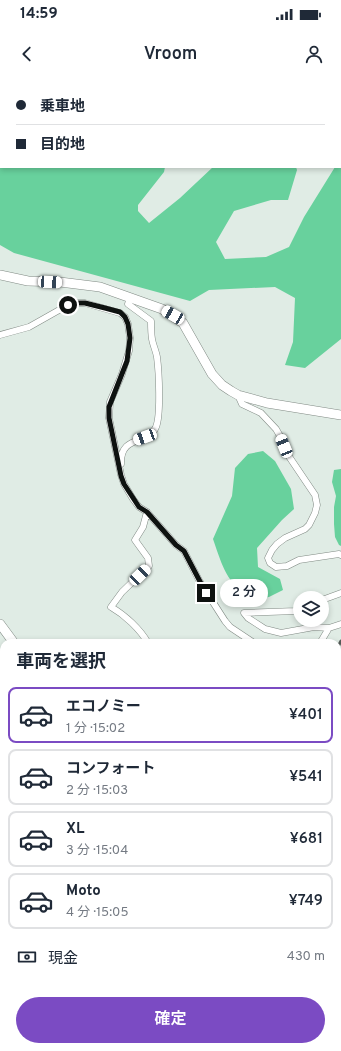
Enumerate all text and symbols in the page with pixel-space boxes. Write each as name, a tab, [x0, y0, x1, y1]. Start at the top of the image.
text: 14:59	[20, 5, 58, 24]
icon: back	[16, 43, 38, 65]
text: Vroom	[144, 43, 197, 66]
icon: person	[303, 43, 325, 65]
text: 乗車地	[40, 98, 85, 117]
text: 目的地	[40, 136, 85, 155]
car	[38, 275, 62, 289]
route start	[59, 296, 77, 314]
car	[160, 304, 186, 326]
car	[132, 427, 158, 447]
car	[274, 433, 294, 459]
car	[127, 562, 153, 588]
callout: 2 分	[220, 579, 268, 607]
route end	[197, 584, 215, 602]
text: 2 分	[232, 585, 256, 601]
map controls	[293, 591, 329, 627]
button: layers	[293, 591, 329, 627]
text: 車両を選択	[16, 651, 106, 674]
icon: car	[18, 697, 54, 733]
text: エコノミー	[66, 698, 141, 717]
text: ¥401	[289, 706, 323, 725]
text: 1 分 · 15:02	[66, 721, 125, 737]
icon: car	[18, 759, 54, 795]
text: コンフォート	[66, 760, 156, 779]
text: ¥541	[289, 768, 323, 787]
text: 2 分 · 15:03	[66, 783, 128, 799]
text: XL	[66, 820, 84, 839]
icon: car	[18, 821, 54, 857]
text: ¥681	[290, 830, 323, 849]
text: 3 分 · 15:04	[66, 843, 128, 859]
text: Moto	[66, 882, 101, 901]
icon: car	[18, 883, 54, 919]
text: ¥749	[289, 892, 323, 911]
text: 4 分 · 15:05	[66, 905, 129, 921]
icon: cash	[16, 946, 38, 968]
text: 430 m	[287, 949, 325, 965]
text: 現金	[48, 950, 78, 969]
button: 確定	[16, 997, 325, 1043]

